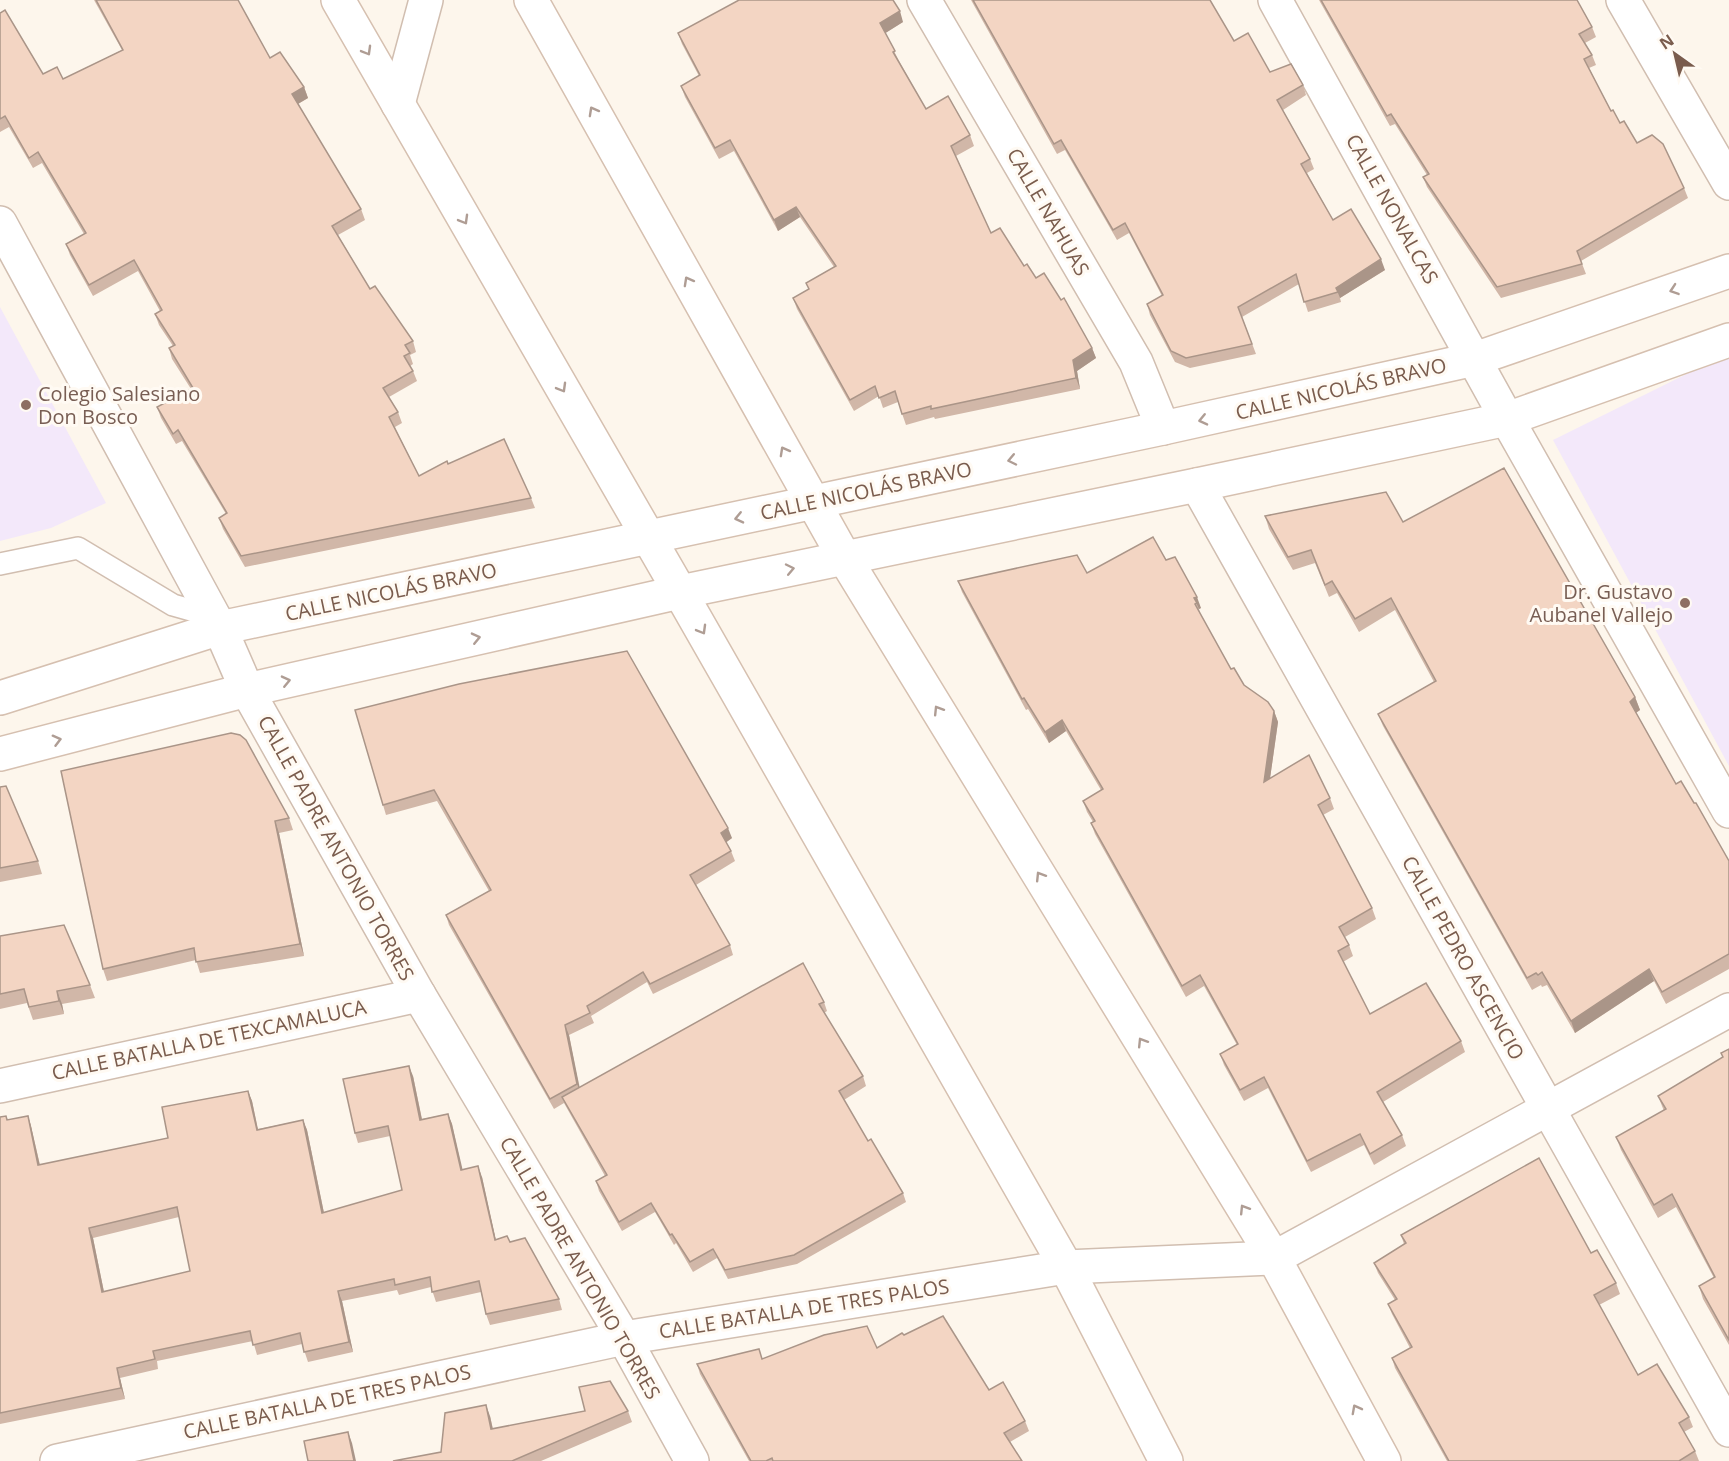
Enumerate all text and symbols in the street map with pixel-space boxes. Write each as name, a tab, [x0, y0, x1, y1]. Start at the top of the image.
north arrow	[1645, 24, 1705, 84]
text: N	[1655, 29, 1678, 54]
one-way arrow	[360, 45, 371, 55]
one-way arrow	[589, 107, 600, 117]
street label: CALLE NONALCAS	[1340, 129, 1445, 289]
street label: CALLE NAHUAS	[1001, 143, 1096, 280]
one-way arrow	[457, 214, 469, 224]
one-way arrow	[684, 277, 695, 287]
one-way arrow	[1669, 283, 1680, 295]
street label: CALLE NICOLÁS BRAVO	[1233, 351, 1449, 426]
place label: Colegio Salesiano Don Bosco	[38, 380, 200, 430]
one-way arrow	[555, 382, 566, 393]
marker: Colegio Salesiano Don Bosco	[19, 398, 33, 412]
one-way arrow	[1198, 412, 1208, 425]
one-way arrow	[780, 447, 791, 457]
one-way arrow	[1008, 453, 1018, 466]
street label: CALLE NICOLÁS BRAVO	[758, 455, 974, 526]
one-way arrow	[735, 511, 745, 524]
street label: CALLE NICOLÁS BRAVO	[283, 556, 499, 627]
one-way arrow	[785, 563, 795, 576]
place label: Dr. Gustavo Aubanel Vallejo	[1530, 578, 1673, 628]
marker: Dr. Gustavo Aubanel Vallejo	[1678, 596, 1692, 610]
one-way arrow	[695, 624, 706, 634]
one-way arrow	[471, 632, 481, 645]
one-way arrow	[281, 675, 291, 688]
one-way arrow	[933, 706, 945, 716]
street label: CALLE PADRE ANTONIO TORRES	[252, 710, 421, 985]
one-way arrow	[51, 734, 61, 747]
street label: CALLE PEDRO ASCENCIO	[1396, 851, 1531, 1065]
one-way arrow	[1035, 872, 1047, 882]
street label: CALLE BATALLA DE TEXCAMALUCA	[49, 993, 369, 1086]
one-way arrow	[1137, 1038, 1149, 1048]
street label: CALLE PADRE ANTONIO TORRES	[494, 1131, 667, 1404]
one-way arrow	[1240, 1204, 1251, 1215]
street label: CALLE BATALLA DE TRES PALOS	[657, 1272, 951, 1345]
street label: CALLE BATALLA DE TRES PALOS	[181, 1358, 473, 1445]
one-way arrow	[1352, 1405, 1363, 1416]

